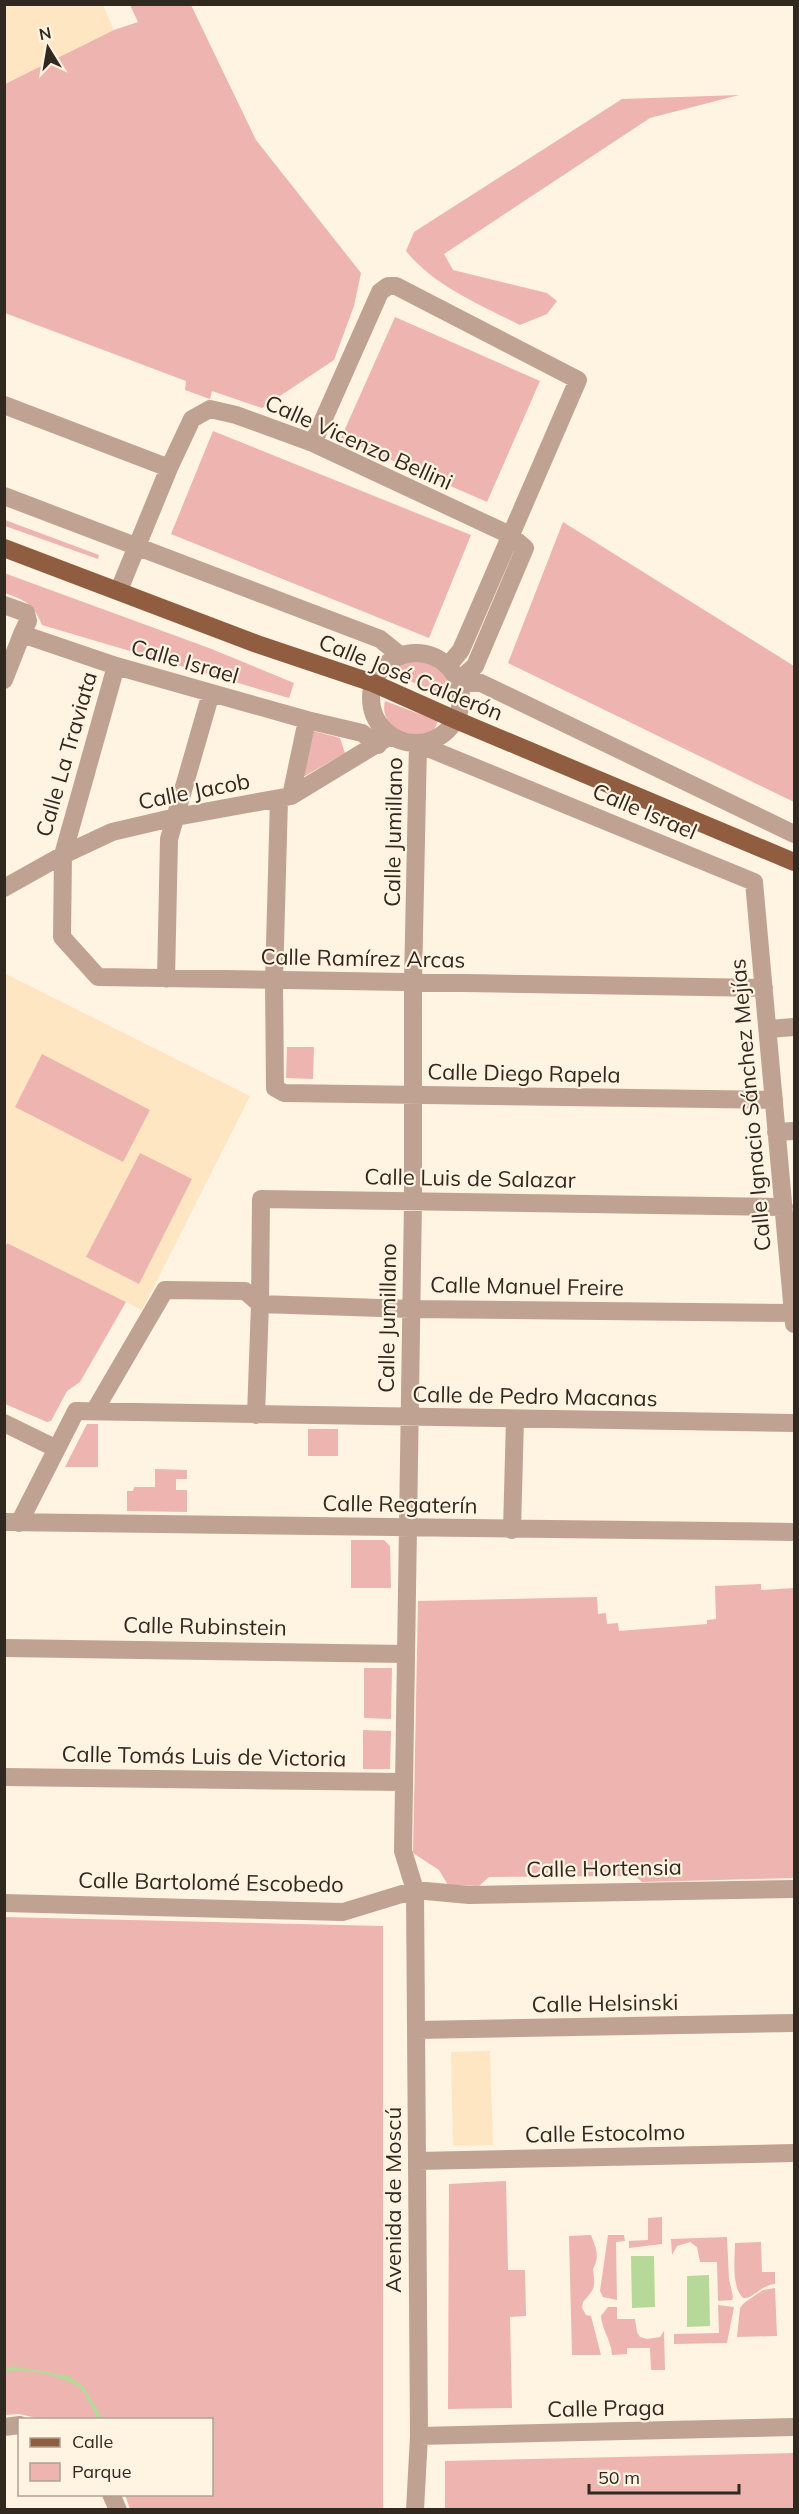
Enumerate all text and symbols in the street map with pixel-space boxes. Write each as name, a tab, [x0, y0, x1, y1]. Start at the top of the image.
north arrow	[18, 18, 78, 78]
text: N	[37, 22, 53, 44]
street label: Calle Vicenzo Bellini	[261, 388, 457, 496]
street label: Calle José Calderón	[315, 627, 507, 727]
street label: Calle Israel	[128, 632, 242, 690]
street label: Calle La Traviata	[29, 668, 103, 840]
street label: Calle Jumillano	[378, 757, 408, 907]
street label: Calle Jacob	[136, 766, 252, 816]
street label: Calle Israel	[588, 776, 702, 846]
street label: Calle Ramírez Arcas	[260, 942, 466, 974]
street label: Calle Ignacio Sánchez Mejías	[723, 958, 777, 1252]
street label: Calle Diego Rapela	[427, 1057, 621, 1089]
street label: Calle Luis de Salazar	[364, 1162, 576, 1194]
street label: Calle Jumillano	[372, 1243, 402, 1393]
street label: Calle Manuel Freire	[430, 1270, 624, 1302]
street label: Calle de Pedro Macanas	[412, 1380, 658, 1412]
street label: Calle Regaterín	[322, 1489, 478, 1519]
street label: Calle Rubinstein	[123, 1611, 287, 1641]
street label: Calle Tomás Luis de Victoria	[61, 1740, 347, 1772]
street label: Calle Hortensia	[526, 1853, 682, 1883]
street label: Calle Bartolomé Escobedo	[78, 1866, 344, 1898]
street label: Calle Helsinski	[531, 1988, 679, 2018]
street label: Avenida de Moscú	[379, 2107, 407, 2293]
street label: Calle Estocolmo	[525, 2118, 685, 2148]
street label: Calle Praga	[547, 2393, 665, 2423]
legend	[18, 2418, 213, 2496]
text: Calle	[72, 2430, 113, 2453]
scale bar	[589, 2457, 739, 2495]
text: Parque	[72, 2460, 131, 2483]
text: 50 m	[598, 2466, 640, 2489]

